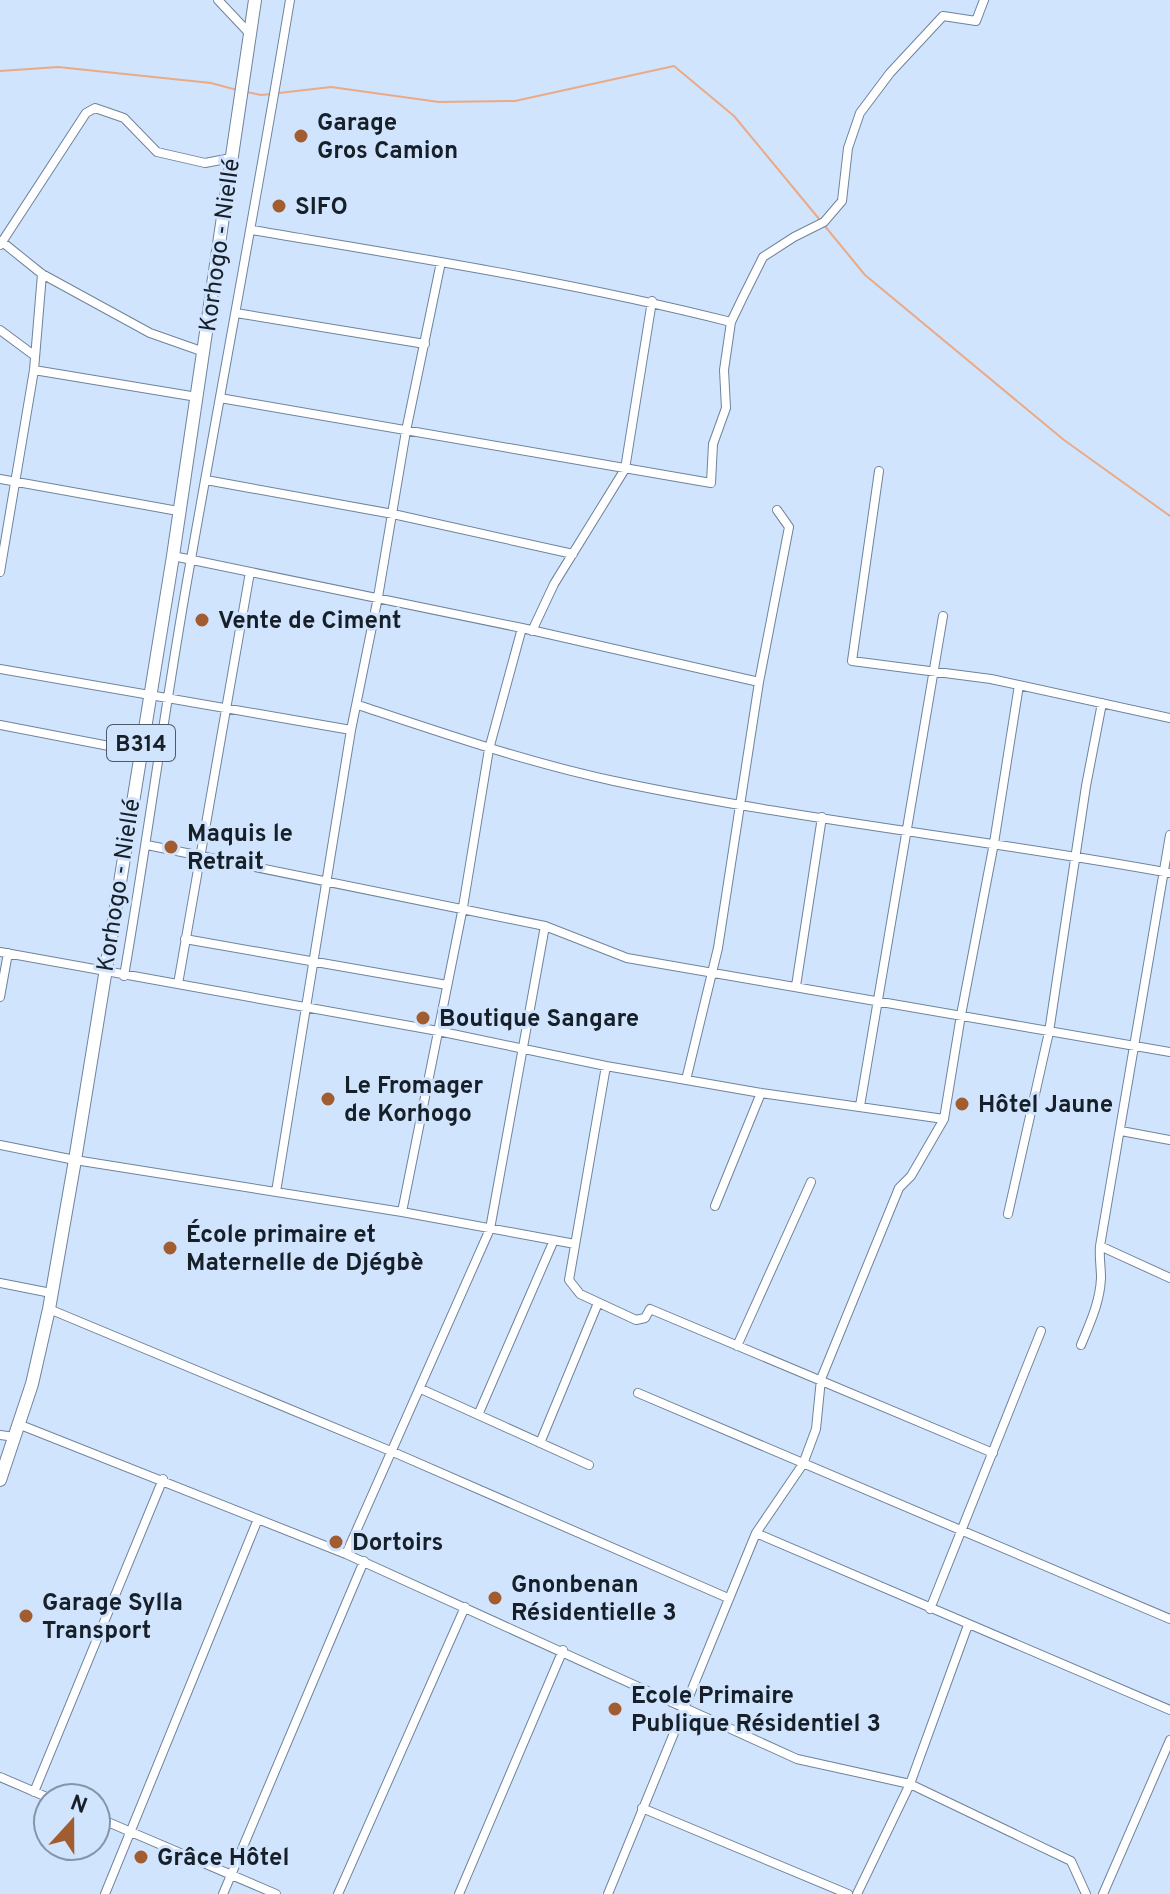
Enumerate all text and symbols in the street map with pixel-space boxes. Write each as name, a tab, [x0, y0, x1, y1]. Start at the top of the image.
place label: Garage Gros Camion	[317, 109, 458, 167]
marker: Garage Gros Camion	[292, 127, 310, 145]
street label: Korhogo - Niellé	[194, 157, 248, 334]
place label: SIFO	[295, 193, 348, 223]
marker: SIFO	[270, 197, 288, 215]
place label: Vente de Ciment	[218, 607, 401, 637]
marker: Vente de Ciment	[193, 611, 211, 629]
road number: B314	[107, 725, 175, 761]
street label: Korhogo - Niellé	[92, 797, 148, 974]
place label: Maquis le Retrait	[187, 820, 293, 878]
marker: Maquis le Retrait	[162, 838, 180, 856]
place label: Boutique Sangare	[439, 1005, 639, 1035]
marker: Boutique Sangare	[414, 1009, 432, 1027]
place label: Le Fromager de Korhogo	[344, 1072, 483, 1130]
marker: Le Fromager de Korhogo	[319, 1090, 337, 1108]
place label: Hôtel Jaune	[978, 1091, 1113, 1121]
marker: Hôtel Jaune	[953, 1095, 971, 1113]
place label: École primaire et Maternelle de Djégbè	[186, 1219, 424, 1279]
marker: École primaire et Maternelle de Djégbè	[161, 1239, 179, 1257]
place label: Dortoirs	[352, 1529, 443, 1559]
marker: Dortoirs	[327, 1533, 345, 1551]
place label: Gnonbenan Résidentielle 3	[511, 1571, 677, 1629]
place label: Garage Sylla Transport	[42, 1589, 183, 1647]
marker: Gnonbenan Résidentielle 3	[486, 1589, 504, 1607]
marker: Garage Sylla Transport	[17, 1607, 35, 1625]
place label: Ecole Primaire Publique Résidentiel 3	[631, 1682, 881, 1740]
marker: Ecole Primaire Publique Résidentiel 3	[606, 1700, 624, 1718]
north arrow	[32, 1782, 112, 1862]
text: N	[66, 1790, 90, 1821]
place label: Grâce Hôtel	[157, 1844, 289, 1874]
marker: Grâce Hôtel	[132, 1848, 150, 1866]

